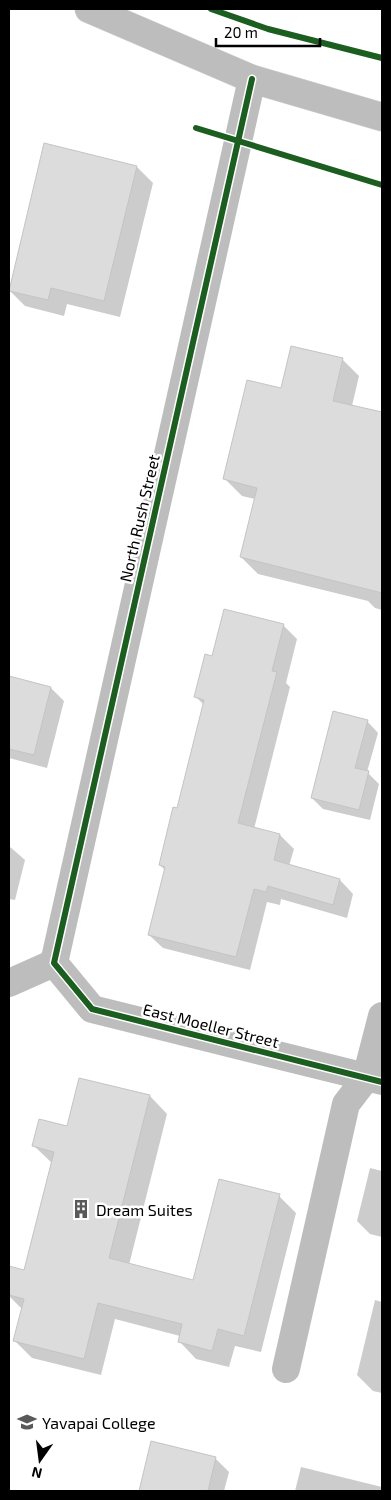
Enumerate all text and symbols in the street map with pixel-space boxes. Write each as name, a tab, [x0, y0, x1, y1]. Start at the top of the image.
scale bar	[216, 15, 320, 47]
text: 20 m	[224, 23, 258, 41]
street label: North Rush Street	[115, 452, 163, 584]
street label: East Moeller Street	[141, 999, 281, 1051]
building icon: Dream Suites	[70, 1198, 92, 1220]
place label: Dream Suites	[96, 1200, 193, 1219]
school or university icon: Yavapai College	[16, 1411, 38, 1433]
place label: Yavapai College	[42, 1413, 156, 1432]
north arrow	[15, 1435, 65, 1485]
text: N	[30, 1464, 44, 1483]

